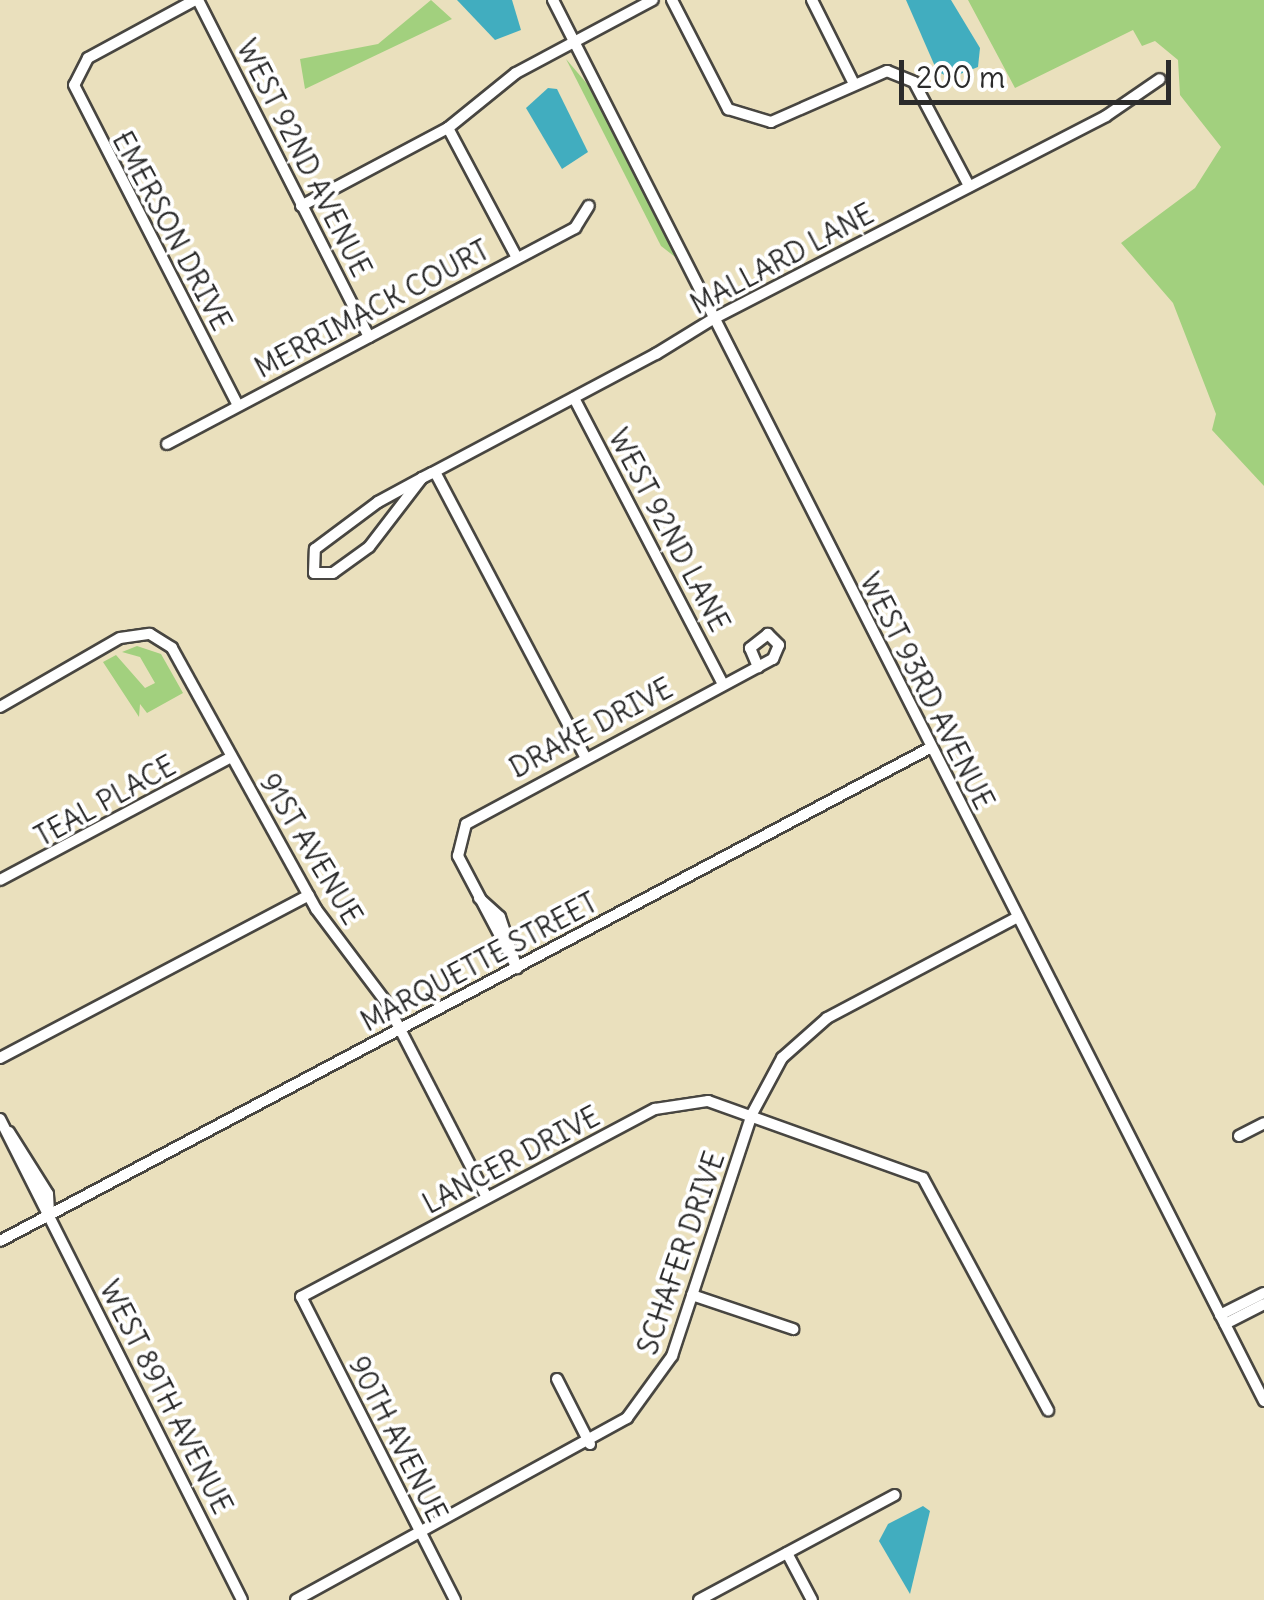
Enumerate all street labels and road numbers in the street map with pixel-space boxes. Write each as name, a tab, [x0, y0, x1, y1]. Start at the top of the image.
street label: WEST 92ND AVENUE	[230, 34, 378, 282]
street label: EMERSON DRIVE	[105, 126, 239, 336]
street label: MALLARD LANE	[685, 197, 879, 321]
street label: MERRIMACK COURT	[249, 233, 495, 385]
street label: WEST 92ND LANE	[601, 423, 737, 637]
street label: WEST 93RD AVENUE	[853, 567, 1001, 815]
street label: DRAKE DRIVE	[504, 671, 678, 785]
street label: TEAL PLACE	[29, 749, 181, 853]
street label: 91ST AVENUE	[253, 767, 369, 931]
street label: MARQUETTE STREET	[355, 885, 603, 1039]
street label: LANCER DRIVE	[417, 1099, 605, 1221]
street label: SCHAFER DRIVE	[631, 1147, 731, 1359]
street label: WEST 89TH AVENUE	[93, 1275, 239, 1519]
street label: 90TH AVENUE	[342, 1351, 454, 1527]

